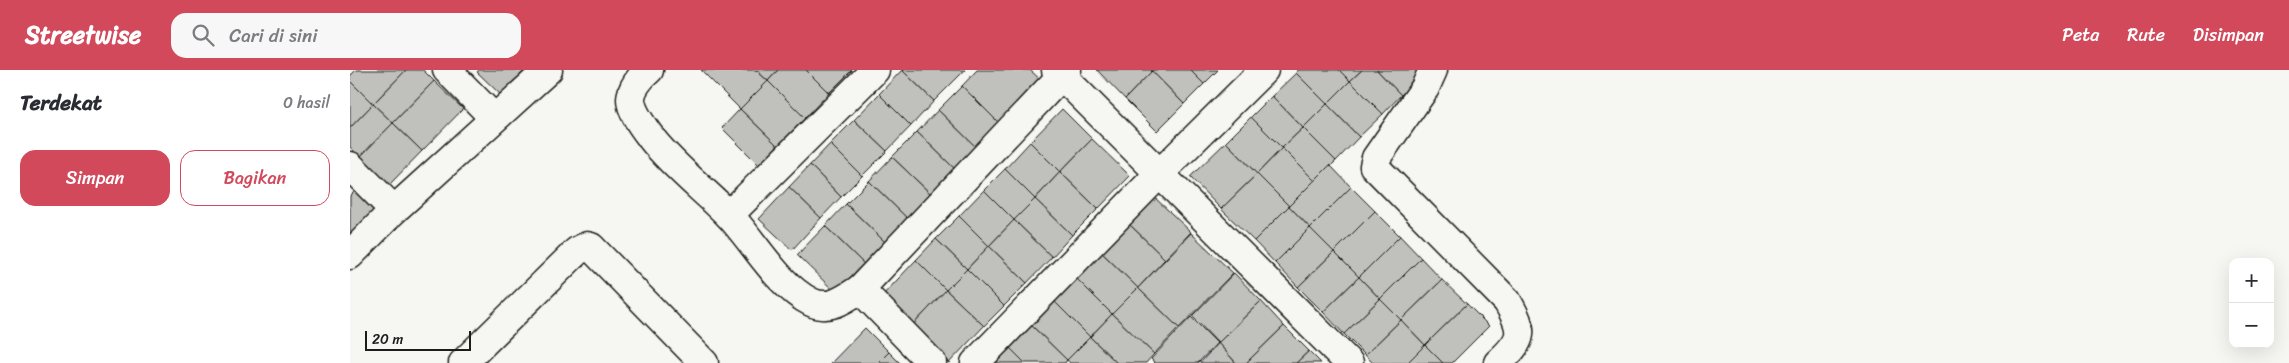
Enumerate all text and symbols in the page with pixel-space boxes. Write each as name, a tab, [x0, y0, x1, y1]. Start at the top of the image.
search box	[171, 13, 521, 58]
text: Streetwise	[25, 14, 141, 56]
text: Cari di sini	[229, 19, 317, 52]
text: Peta	[2062, 19, 2099, 51]
text: Rute	[2127, 19, 2165, 51]
text: Disimpan	[2193, 19, 2264, 51]
icon: search	[189, 21, 217, 49]
text: Terdekat	[20, 84, 102, 122]
text: 0 hasil	[283, 88, 330, 117]
button: Simpan	[20, 150, 170, 206]
button: Bagikan	[180, 150, 330, 206]
map controls	[2229, 258, 2274, 348]
button: +	[2229, 258, 2274, 303]
button: −	[2229, 303, 2274, 348]
text: 20 m	[372, 327, 403, 352]
scale bar	[365, 328, 471, 351]

